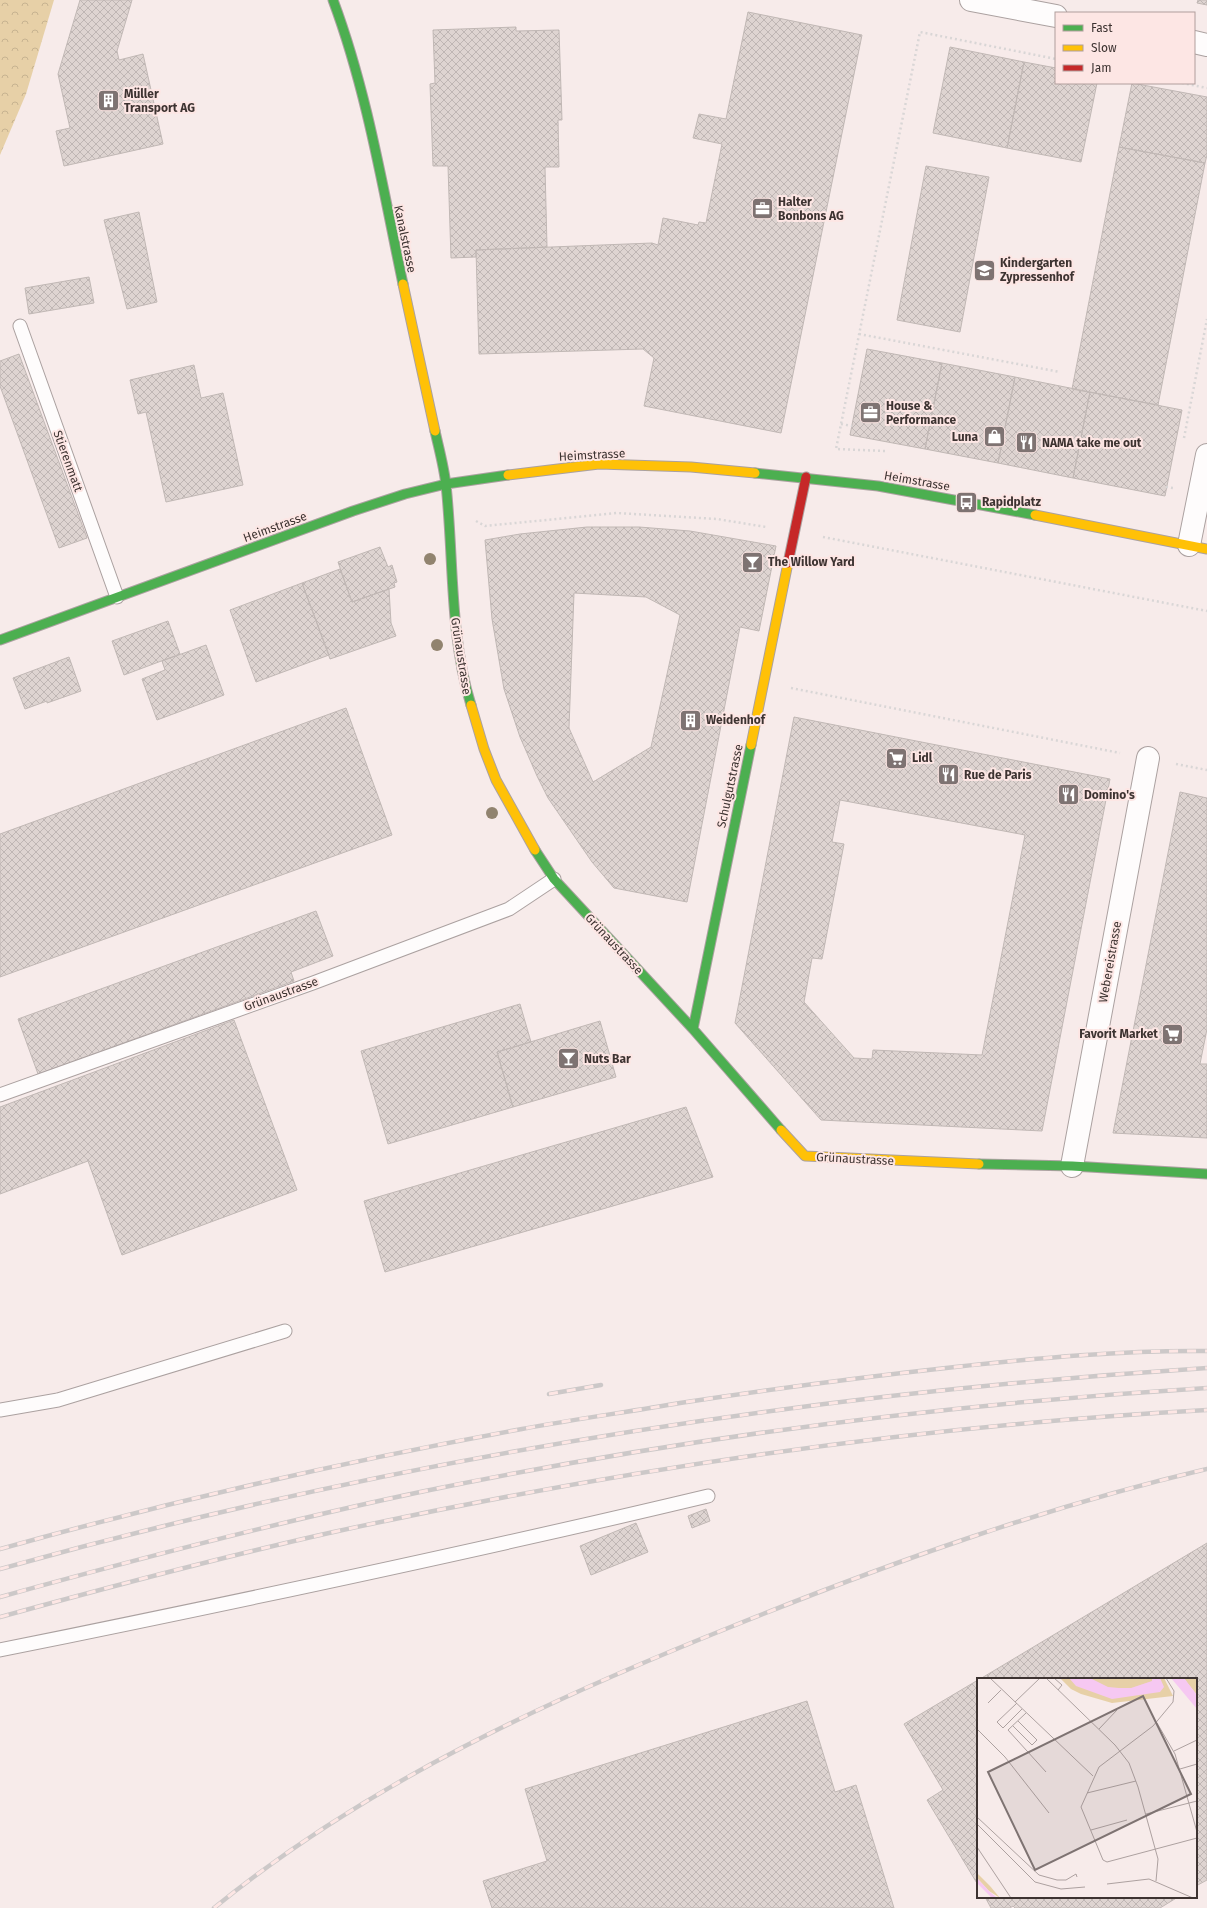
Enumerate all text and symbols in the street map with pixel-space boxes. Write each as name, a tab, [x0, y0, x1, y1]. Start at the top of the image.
legend	[1055, 12, 1195, 84]
text: Fast	[1091, 21, 1113, 35]
text: Slow	[1091, 41, 1117, 55]
text: Jam	[1091, 61, 1111, 75]
place label: Müller Transport AG	[124, 87, 195, 115]
building icon: Müller Transport AG	[96, 88, 122, 114]
place label: Halter Bonbons AG	[778, 195, 844, 223]
office icon: Halter Bonbons AG	[749, 196, 775, 222]
street label: Kanalstrasse	[391, 204, 419, 274]
place label: Kindergarten Zypressenhof	[1000, 256, 1076, 284]
school or university icon: Kindergarten Zypressenhof	[972, 257, 998, 283]
place label: House & Performance	[886, 399, 956, 427]
office icon: House & Performance	[857, 400, 883, 426]
shop icon: Luna	[981, 424, 1007, 450]
street label: Stierenmatt	[50, 428, 86, 494]
place label: Luna	[952, 430, 978, 444]
restaurant icon: NAMA take me out	[1014, 430, 1040, 456]
place label: NAMA take me out	[1042, 436, 1142, 450]
street label: Heimstrasse	[558, 446, 626, 464]
street label: Heimstrasse	[883, 468, 951, 494]
bus stop icon: Rapidplatz	[953, 489, 979, 515]
place label: Rapidplatz	[982, 495, 1041, 509]
street label: Heimstrasse	[241, 509, 309, 545]
bar icon: The Willow Yard	[739, 549, 765, 575]
place label: The Willow Yard	[768, 555, 855, 569]
street label: Grünaustrasse	[448, 616, 474, 696]
building icon: Weidenhof	[677, 707, 703, 733]
place label: Weidenhof	[706, 713, 767, 727]
street label: Schulgutstrasse	[714, 743, 746, 829]
supermarket icon: Lidl	[883, 745, 909, 771]
place label: Lidl	[912, 751, 933, 765]
restaurant icon: Rue de Paris	[935, 762, 961, 788]
place label: Rue de Paris	[964, 768, 1032, 782]
restaurant icon: Domino's	[1055, 782, 1081, 808]
place label: Domino's	[1084, 788, 1135, 802]
street label: Grünaustrasse	[582, 911, 646, 977]
street label: Webereistrasse	[1096, 920, 1124, 1004]
street label: Grünaustrasse	[242, 974, 320, 1014]
supermarket icon: Favorit Market	[1160, 1021, 1186, 1047]
place label: Favorit Market	[1079, 1027, 1158, 1041]
bar icon: Nuts Bar	[556, 1046, 582, 1072]
place label: Nuts Bar	[584, 1052, 631, 1066]
street label: Grünaustrasse	[816, 1150, 894, 1168]
inset map	[977, 1678, 1197, 1898]

